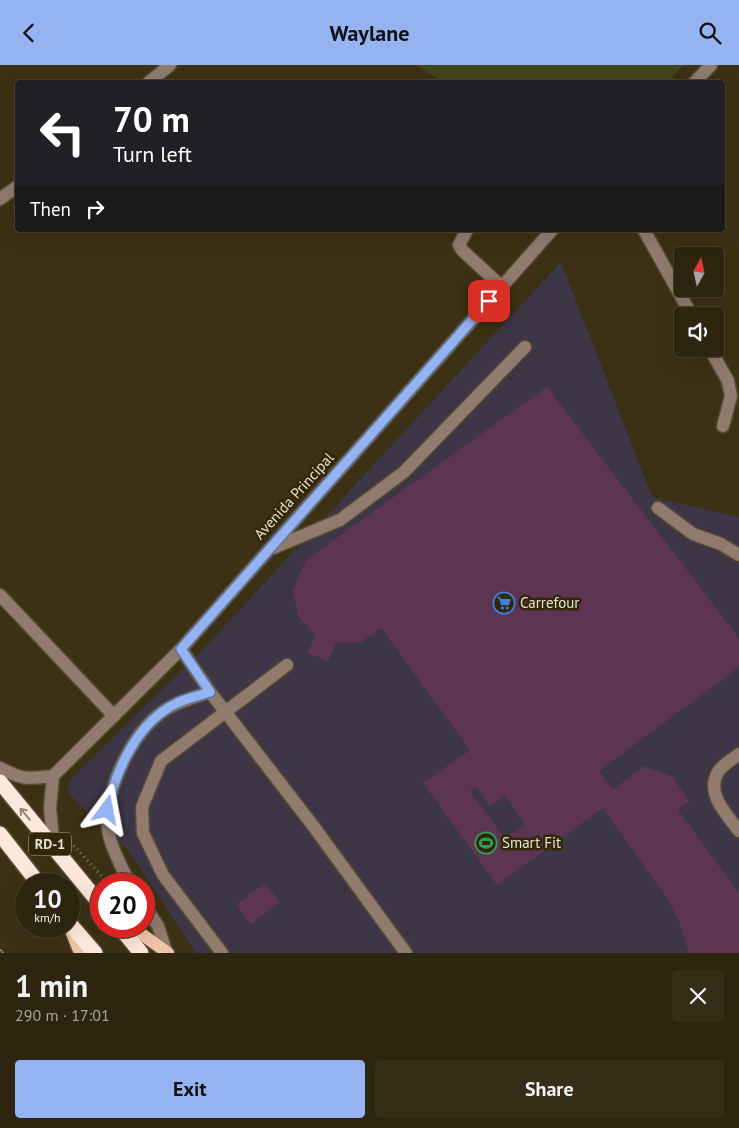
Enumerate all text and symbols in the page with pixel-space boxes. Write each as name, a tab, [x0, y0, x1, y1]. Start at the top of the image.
icon: back	[15, 19, 43, 47]
text: Waylane	[330, 19, 409, 47]
icon: search	[696, 19, 724, 47]
text: 70 m	[113, 96, 190, 142]
icon: left	[30, 100, 95, 165]
text: Turn left	[113, 140, 192, 168]
icon: right	[81, 195, 109, 223]
text: Then	[30, 197, 71, 221]
north arrow	[674, 247, 724, 297]
map controls	[674, 247, 724, 357]
pin	[468, 280, 510, 322]
icon: arrive	[475, 287, 503, 315]
button: sound	[674, 307, 724, 357]
street label: Avenida Principal	[250, 448, 338, 543]
supermarket icon: Carrefour	[492, 591, 516, 615]
place label: Carrefour	[520, 593, 579, 612]
position arrow	[80, 783, 132, 835]
one-way arrow	[20, 807, 31, 820]
sports icon: Smart Fit	[474, 831, 498, 855]
road number: RD-1	[29, 833, 71, 856]
place label: Smart Fit	[502, 833, 561, 852]
speed limit sign: 20	[90, 873, 155, 938]
text: 10	[33, 883, 62, 915]
text: km/h	[34, 910, 61, 925]
text: 1 min	[15, 966, 88, 1005]
button: close	[672, 970, 724, 1022]
text: 290 m · 17:01	[15, 1005, 110, 1025]
button: Exit	[15, 1060, 365, 1118]
button: Share	[375, 1060, 724, 1118]

